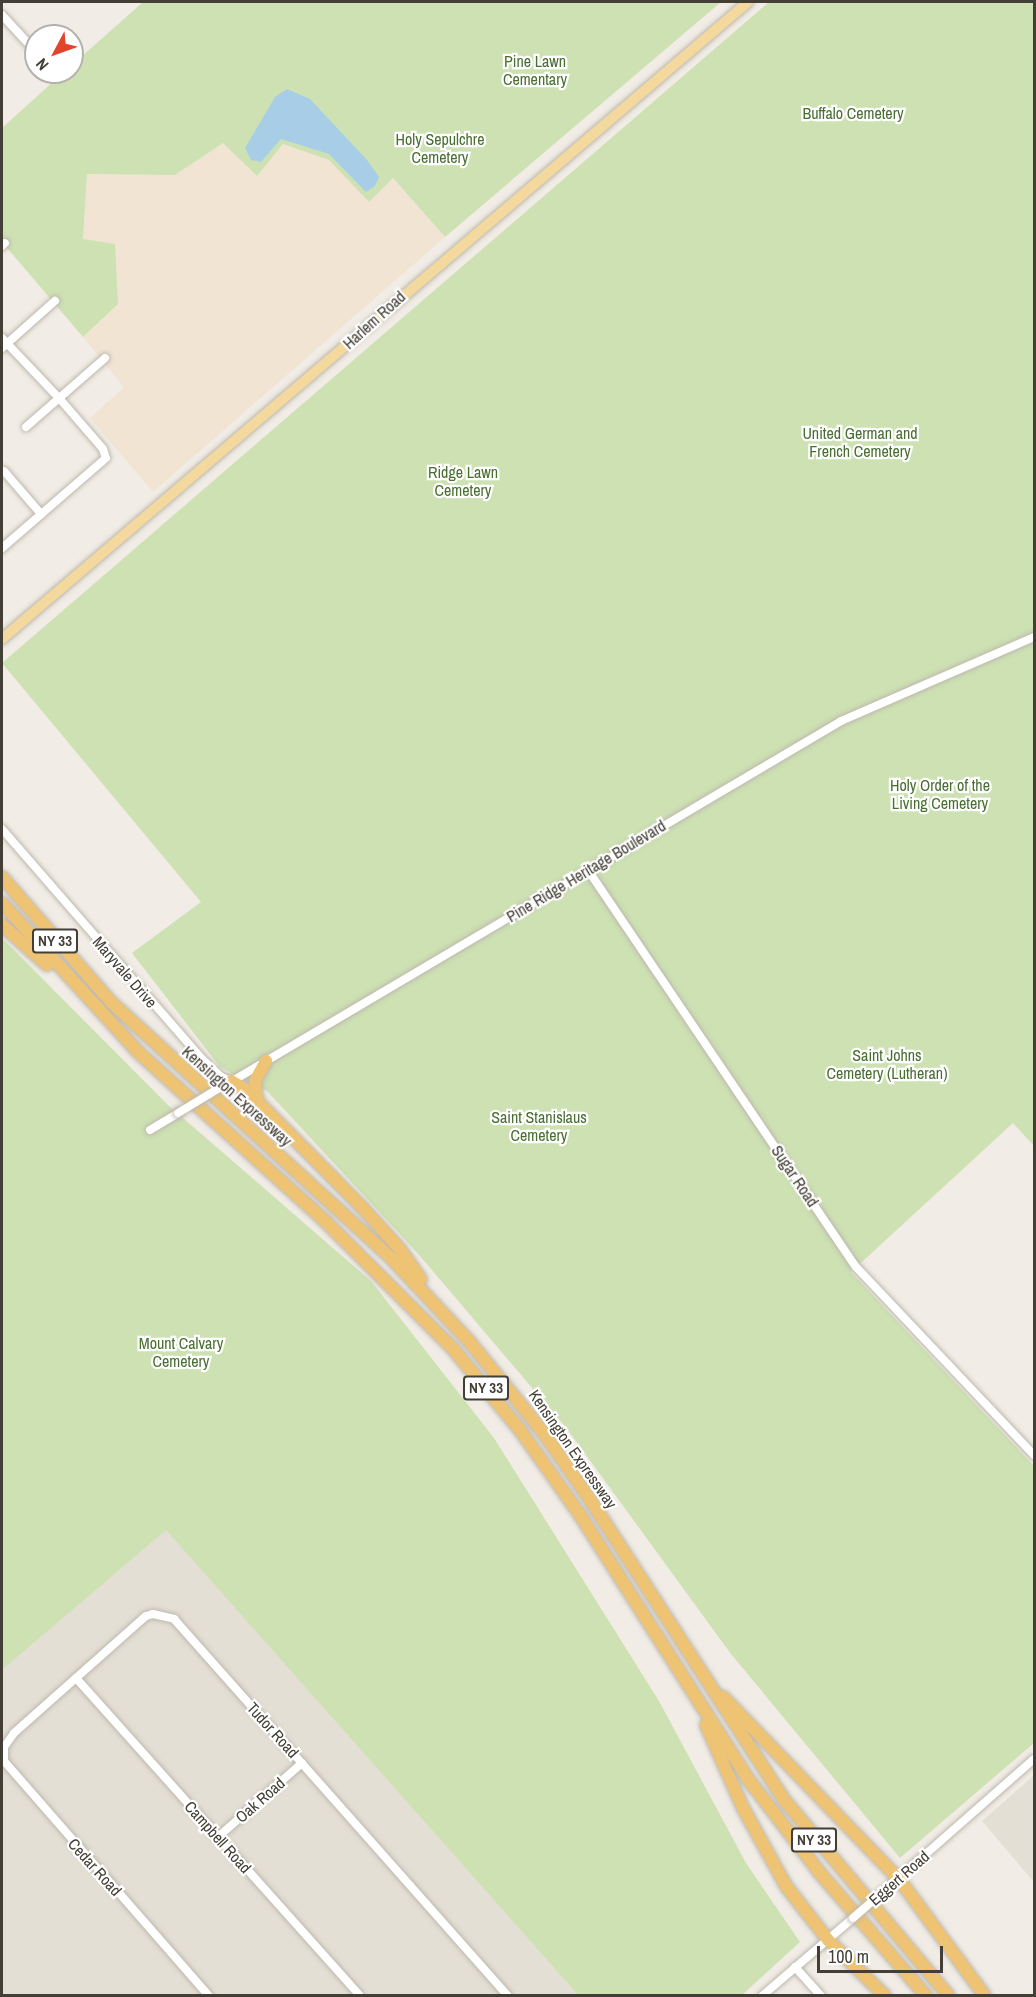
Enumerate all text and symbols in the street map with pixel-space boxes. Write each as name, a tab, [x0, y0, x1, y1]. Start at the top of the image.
north arrow	[24, 24, 84, 84]
park label: Pine Lawn Cementary	[503, 51, 567, 89]
text: N	[31, 54, 53, 75]
park label: Buffalo Cemetery	[802, 103, 904, 123]
park label: Holy Sepulchre Cemetery	[396, 129, 484, 167]
street label: Harlem Road	[339, 287, 409, 353]
park label: United German and French Cemetery	[802, 423, 918, 461]
park label: Ridge Lawn Cemetery	[428, 462, 498, 500]
park label: Holy Order of the Living Cemetery	[890, 775, 990, 813]
street label: Pine Ridge Heritage Boulevard	[503, 816, 669, 926]
road number: NY 33	[31, 929, 79, 953]
street label: Maryvale Drive	[89, 932, 161, 1012]
street label: Kensington Expressway	[178, 1042, 296, 1150]
park label: Saint Johns Cemetery (Lutheran)	[826, 1045, 948, 1083]
park label: Saint Stanislaus Cemetery	[491, 1107, 587, 1145]
street label: Sugar Road	[767, 1142, 823, 1210]
park label: Mount Calvary Cemetery	[139, 1333, 223, 1371]
road number: NY 33	[462, 1376, 510, 1400]
street label: Kensington Expressway	[525, 1386, 621, 1512]
street label: Tudor Road	[243, 1698, 303, 1762]
street label: Oak Road	[231, 1773, 289, 1827]
street label: Campbell Road	[181, 1797, 255, 1877]
road number: NY 33	[790, 1828, 838, 1852]
street label: Cedar Road	[64, 1834, 126, 1900]
street label: Eggert Road	[865, 1847, 933, 1909]
scale bar	[820, 1934, 946, 1972]
text: 100 m	[828, 1944, 869, 1969]

